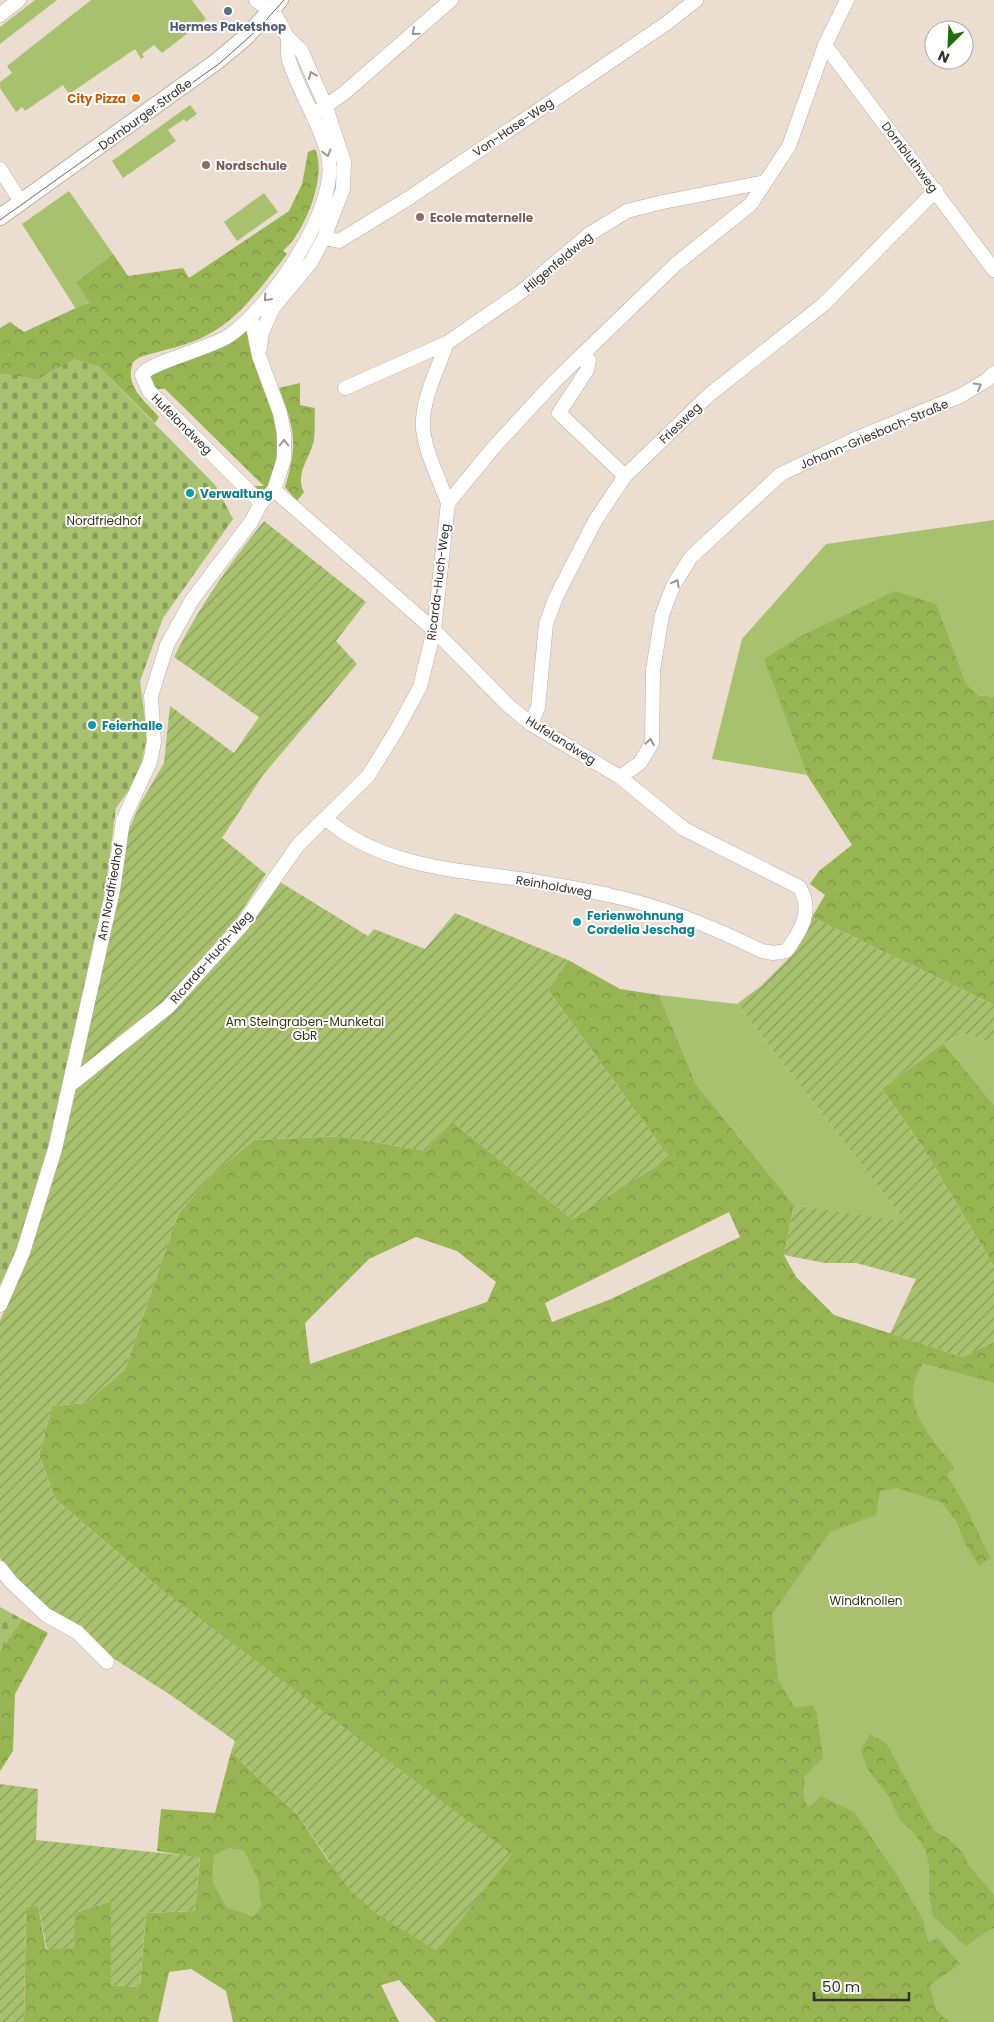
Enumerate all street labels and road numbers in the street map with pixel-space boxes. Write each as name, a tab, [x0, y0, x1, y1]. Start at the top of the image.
street label: Dornburger Straße	[95, 74, 195, 154]
street label: Von-Hase-Weg	[469, 94, 557, 160]
street label: Dornbluthweg	[878, 118, 942, 196]
street label: Hilgenfeldweg	[520, 228, 596, 296]
street label: Hufelandweg	[148, 390, 216, 458]
street label: Johann-Griesbach-Straße	[797, 395, 951, 473]
street label: Friesweg	[655, 399, 705, 447]
street label: Ricarda-Huch-Weg	[422, 523, 454, 641]
street label: Hufelandweg	[523, 712, 599, 768]
street label: Am Nordfriedhof	[93, 842, 127, 942]
street label: Reinholdweg	[515, 871, 593, 901]
street label: Ricarda-Huch-Weg	[166, 907, 256, 1007]

